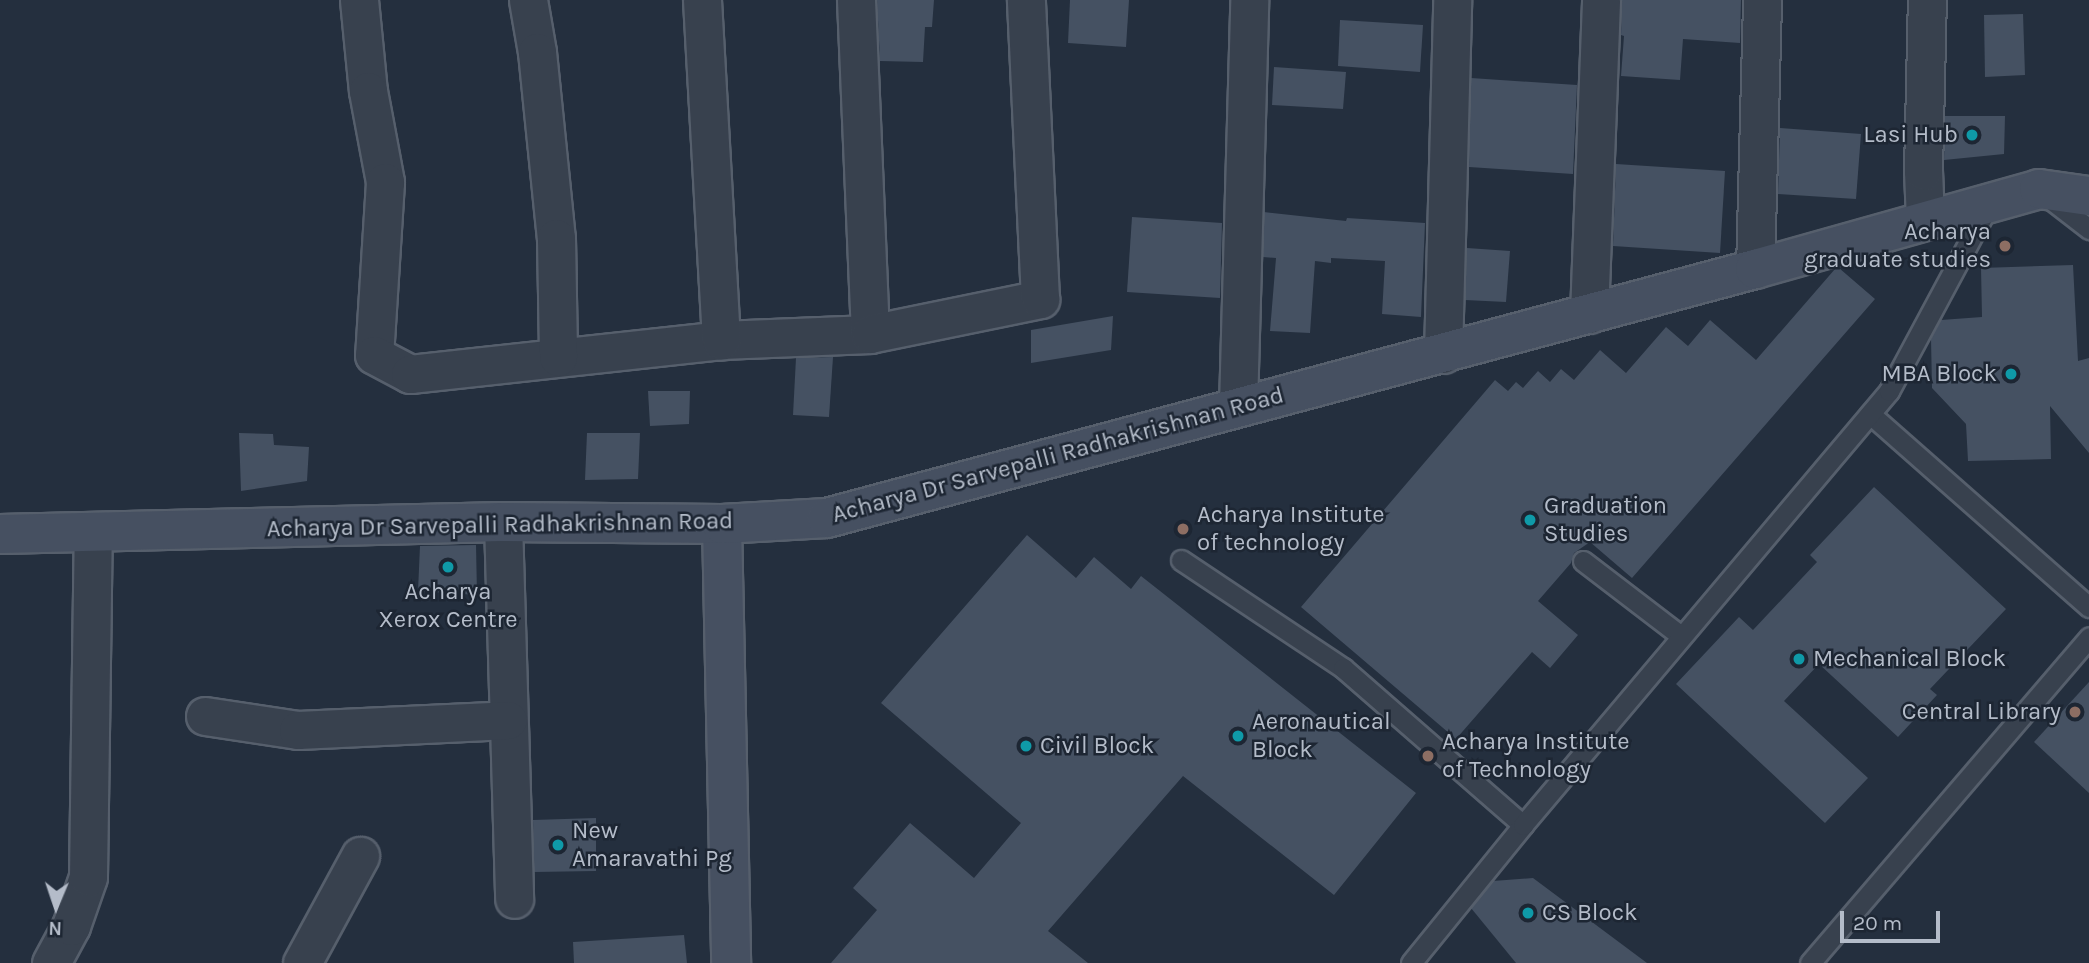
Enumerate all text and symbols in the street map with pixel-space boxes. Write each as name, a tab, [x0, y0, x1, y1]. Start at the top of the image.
place label: Lasi Hub	[1863, 121, 1958, 149]
marker: Lasi Hub	[1964, 127, 1980, 143]
place label: Acharya graduate studies	[1804, 218, 1991, 274]
marker: Acharya graduate studies	[1997, 238, 2013, 254]
place label: MBA Block	[1882, 360, 1997, 388]
marker: MBA Block	[2003, 366, 2019, 382]
street label: Acharya Dr Sarvepalli Radhakrishnan Road	[829, 381, 1287, 529]
place label: Graduation Studies	[1544, 492, 1667, 548]
place label: Acharya Institute of technology	[1197, 501, 1385, 557]
street label: Acharya Dr Sarvepalli Radhakrishnan Road	[267, 507, 733, 543]
marker: Graduation Studies	[1522, 512, 1538, 528]
marker: Acharya Institute of technology	[1175, 521, 1191, 537]
marker: Acharya Xerox Centre	[440, 559, 456, 575]
place label: Acharya Xerox Centre	[378, 578, 518, 634]
place label: Mechanical Block	[1813, 645, 2006, 673]
marker: Mechanical Block	[1791, 651, 1807, 667]
place label: Central Library	[1902, 698, 2061, 726]
marker: Central Library	[2067, 704, 2083, 720]
place label: Aeronautical Block	[1252, 708, 1391, 764]
marker: Aeronautical Block	[1230, 728, 1246, 744]
place label: Acharya Institute of Technology	[1442, 728, 1630, 784]
place label: Civil Block	[1040, 732, 1154, 760]
marker: Civil Block	[1018, 738, 1034, 754]
marker: Acharya Institute of Technology	[1420, 748, 1436, 764]
place label: New Amaravathi Pg	[572, 817, 732, 873]
marker: New Amaravathi Pg	[550, 837, 566, 853]
north arrow	[21, 872, 91, 942]
scale bar	[1844, 897, 1944, 941]
place label: CS Block	[1542, 899, 1638, 927]
marker: CS Block	[1520, 905, 1536, 921]
text: 20 m	[1853, 911, 1902, 935]
text: N	[48, 917, 62, 939]

